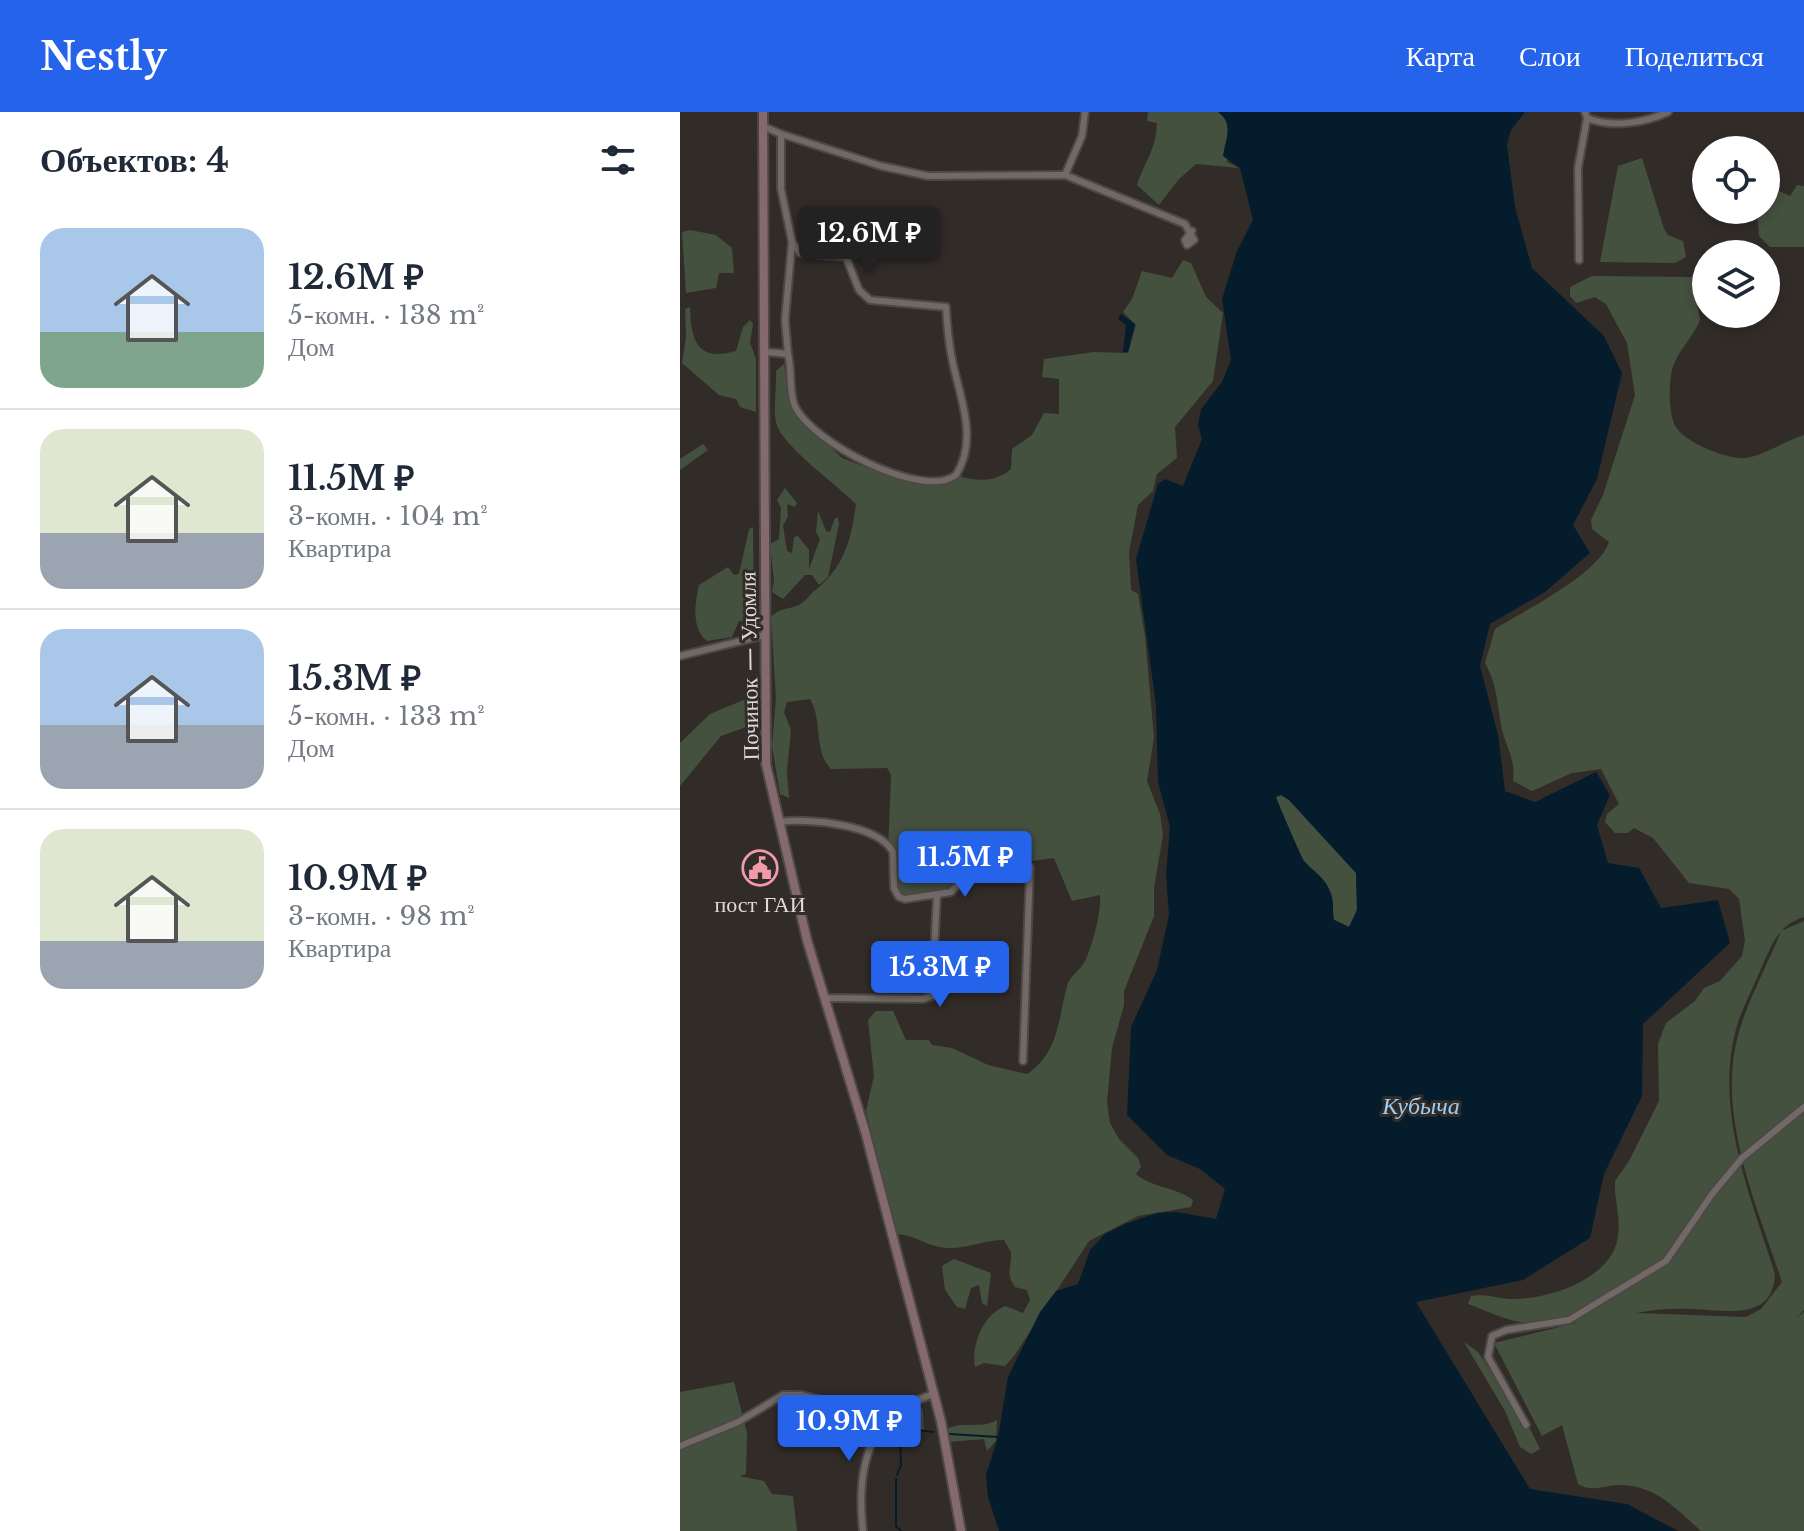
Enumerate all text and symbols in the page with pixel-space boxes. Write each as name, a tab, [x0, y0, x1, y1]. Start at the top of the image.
text: Nestly	[40, 33, 167, 80]
text: Карта	[1406, 39, 1475, 74]
text: Слои	[1519, 39, 1581, 74]
text: Поделиться	[1625, 39, 1764, 74]
map controls	[1692, 136, 1780, 328]
button: locate	[1692, 136, 1780, 224]
icon: filters	[596, 138, 640, 182]
text: Объектов: 4	[40, 139, 229, 181]
pin: 12.6M ₽	[795, 207, 943, 275]
text: 12.6M ₽	[817, 217, 921, 249]
button: layers	[1692, 240, 1780, 328]
text: 12.6M ₽	[288, 256, 424, 298]
icon: home	[104, 260, 200, 356]
text: 5-комн. · 138 m²	[288, 299, 484, 331]
text: Дом	[288, 331, 335, 363]
text: 11.5M ₽	[288, 457, 414, 499]
icon: home	[104, 461, 200, 557]
text: 3-комн. · 104 m²	[288, 500, 488, 532]
text: Квартира	[288, 532, 391, 564]
street label: Починок — Удомля	[734, 571, 765, 761]
text: 15.3M ₽	[288, 657, 421, 699]
icon: home	[104, 661, 200, 757]
text: 5-комн. · 133 m²	[288, 700, 485, 732]
text: Дом	[288, 732, 335, 764]
pin: 11.5M ₽	[891, 831, 1039, 899]
text: 11.5M ₽	[917, 841, 1013, 873]
public building icon: пост ГАИ	[741, 849, 779, 887]
text: 10.9M ₽	[288, 857, 427, 899]
icon: home	[104, 861, 200, 957]
place label: пост ГАИ	[714, 891, 806, 918]
text: 3-комн. · 98 m²	[288, 900, 475, 932]
text: Квартира	[288, 932, 391, 964]
pin: 15.3M ₽	[866, 941, 1014, 1009]
text: 15.3M ₽	[889, 951, 991, 983]
water label: Кубыча	[1381, 1091, 1460, 1120]
pin: 10.9M ₽	[775, 1395, 923, 1463]
text: 10.9M ₽	[796, 1405, 902, 1437]

